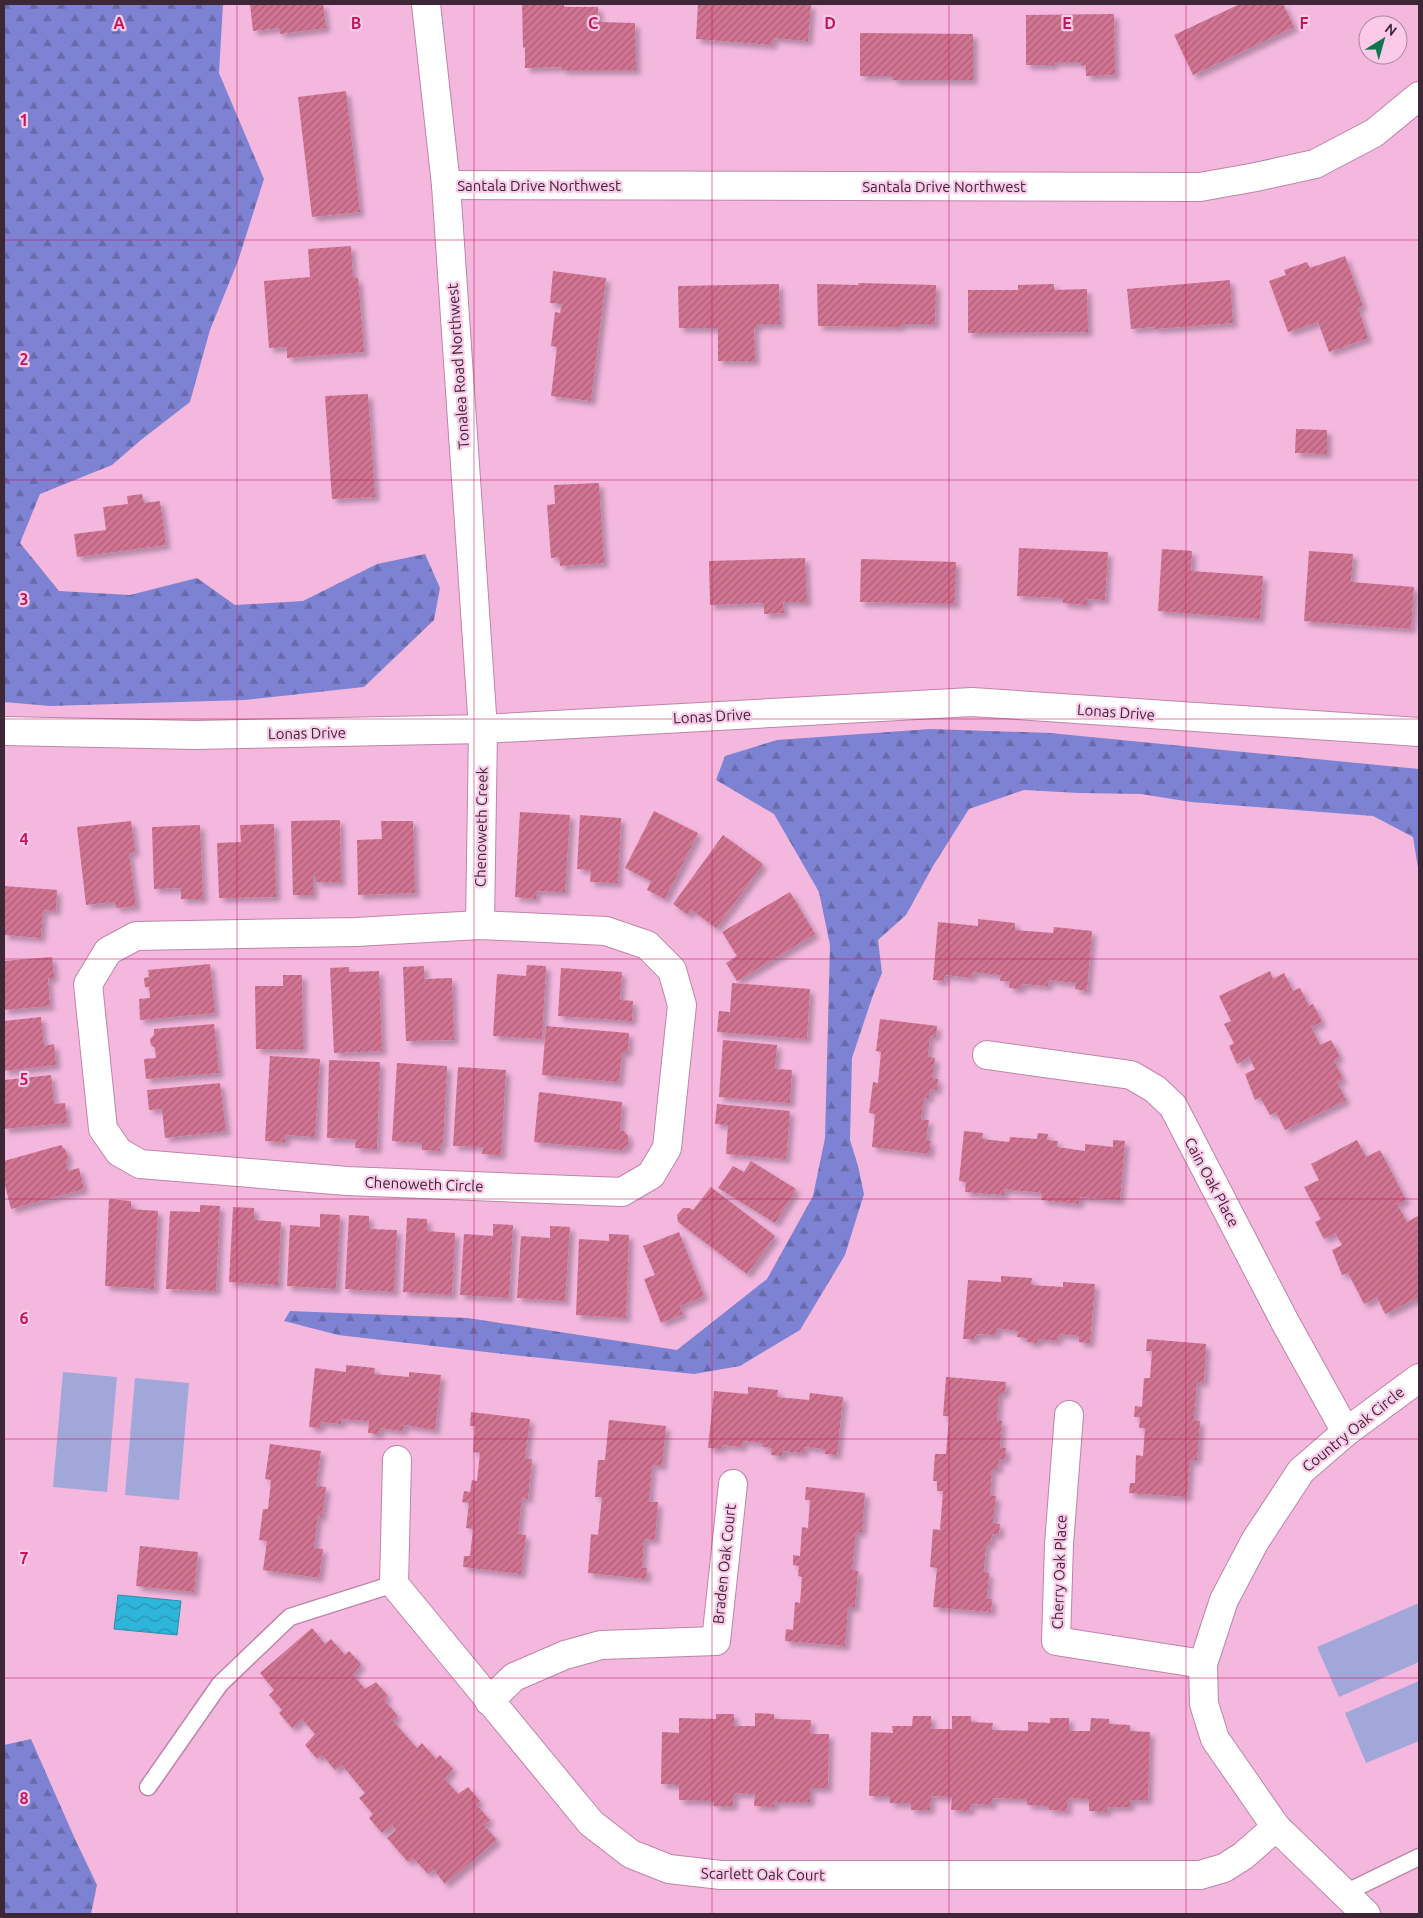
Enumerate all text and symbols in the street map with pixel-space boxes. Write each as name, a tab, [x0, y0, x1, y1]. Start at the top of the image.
text: A	[113, 14, 125, 32]
text: B	[351, 14, 361, 32]
text: C	[588, 14, 598, 32]
text: D	[824, 14, 836, 32]
text: E	[1062, 14, 1072, 32]
text: F	[1300, 14, 1309, 32]
north arrow	[1358, 15, 1408, 65]
text: N	[1382, 20, 1400, 39]
text: 1	[19, 111, 29, 129]
street label: Santala Drive Northwest	[457, 177, 621, 194]
street label: Santala Drive Northwest	[862, 178, 1026, 195]
street label: Tonalea Road Northwest	[444, 283, 472, 449]
text: 2	[19, 350, 29, 368]
text: 3	[19, 590, 29, 608]
street label: Lonas Drive	[1076, 701, 1156, 723]
street label: Lonas Drive	[673, 705, 751, 727]
street label: Lonas Drive	[268, 724, 346, 742]
street label: Chenoweth Creek	[471, 766, 491, 887]
text: 4	[19, 830, 29, 848]
text: 5	[19, 1070, 29, 1088]
street label: Cain Oak Place	[1181, 1134, 1243, 1230]
street label: Chenoweth Circle	[364, 1173, 484, 1195]
text: 6	[19, 1309, 29, 1327]
street label: Country Oak Circle	[1299, 1383, 1407, 1475]
street label: Braden Oak Court	[709, 1503, 739, 1625]
street label: Cherry Oak Place	[1049, 1514, 1069, 1630]
text: 7	[19, 1549, 29, 1567]
text: 8	[19, 1789, 29, 1807]
street label: Scarlett Oak Court	[701, 1864, 825, 1884]

